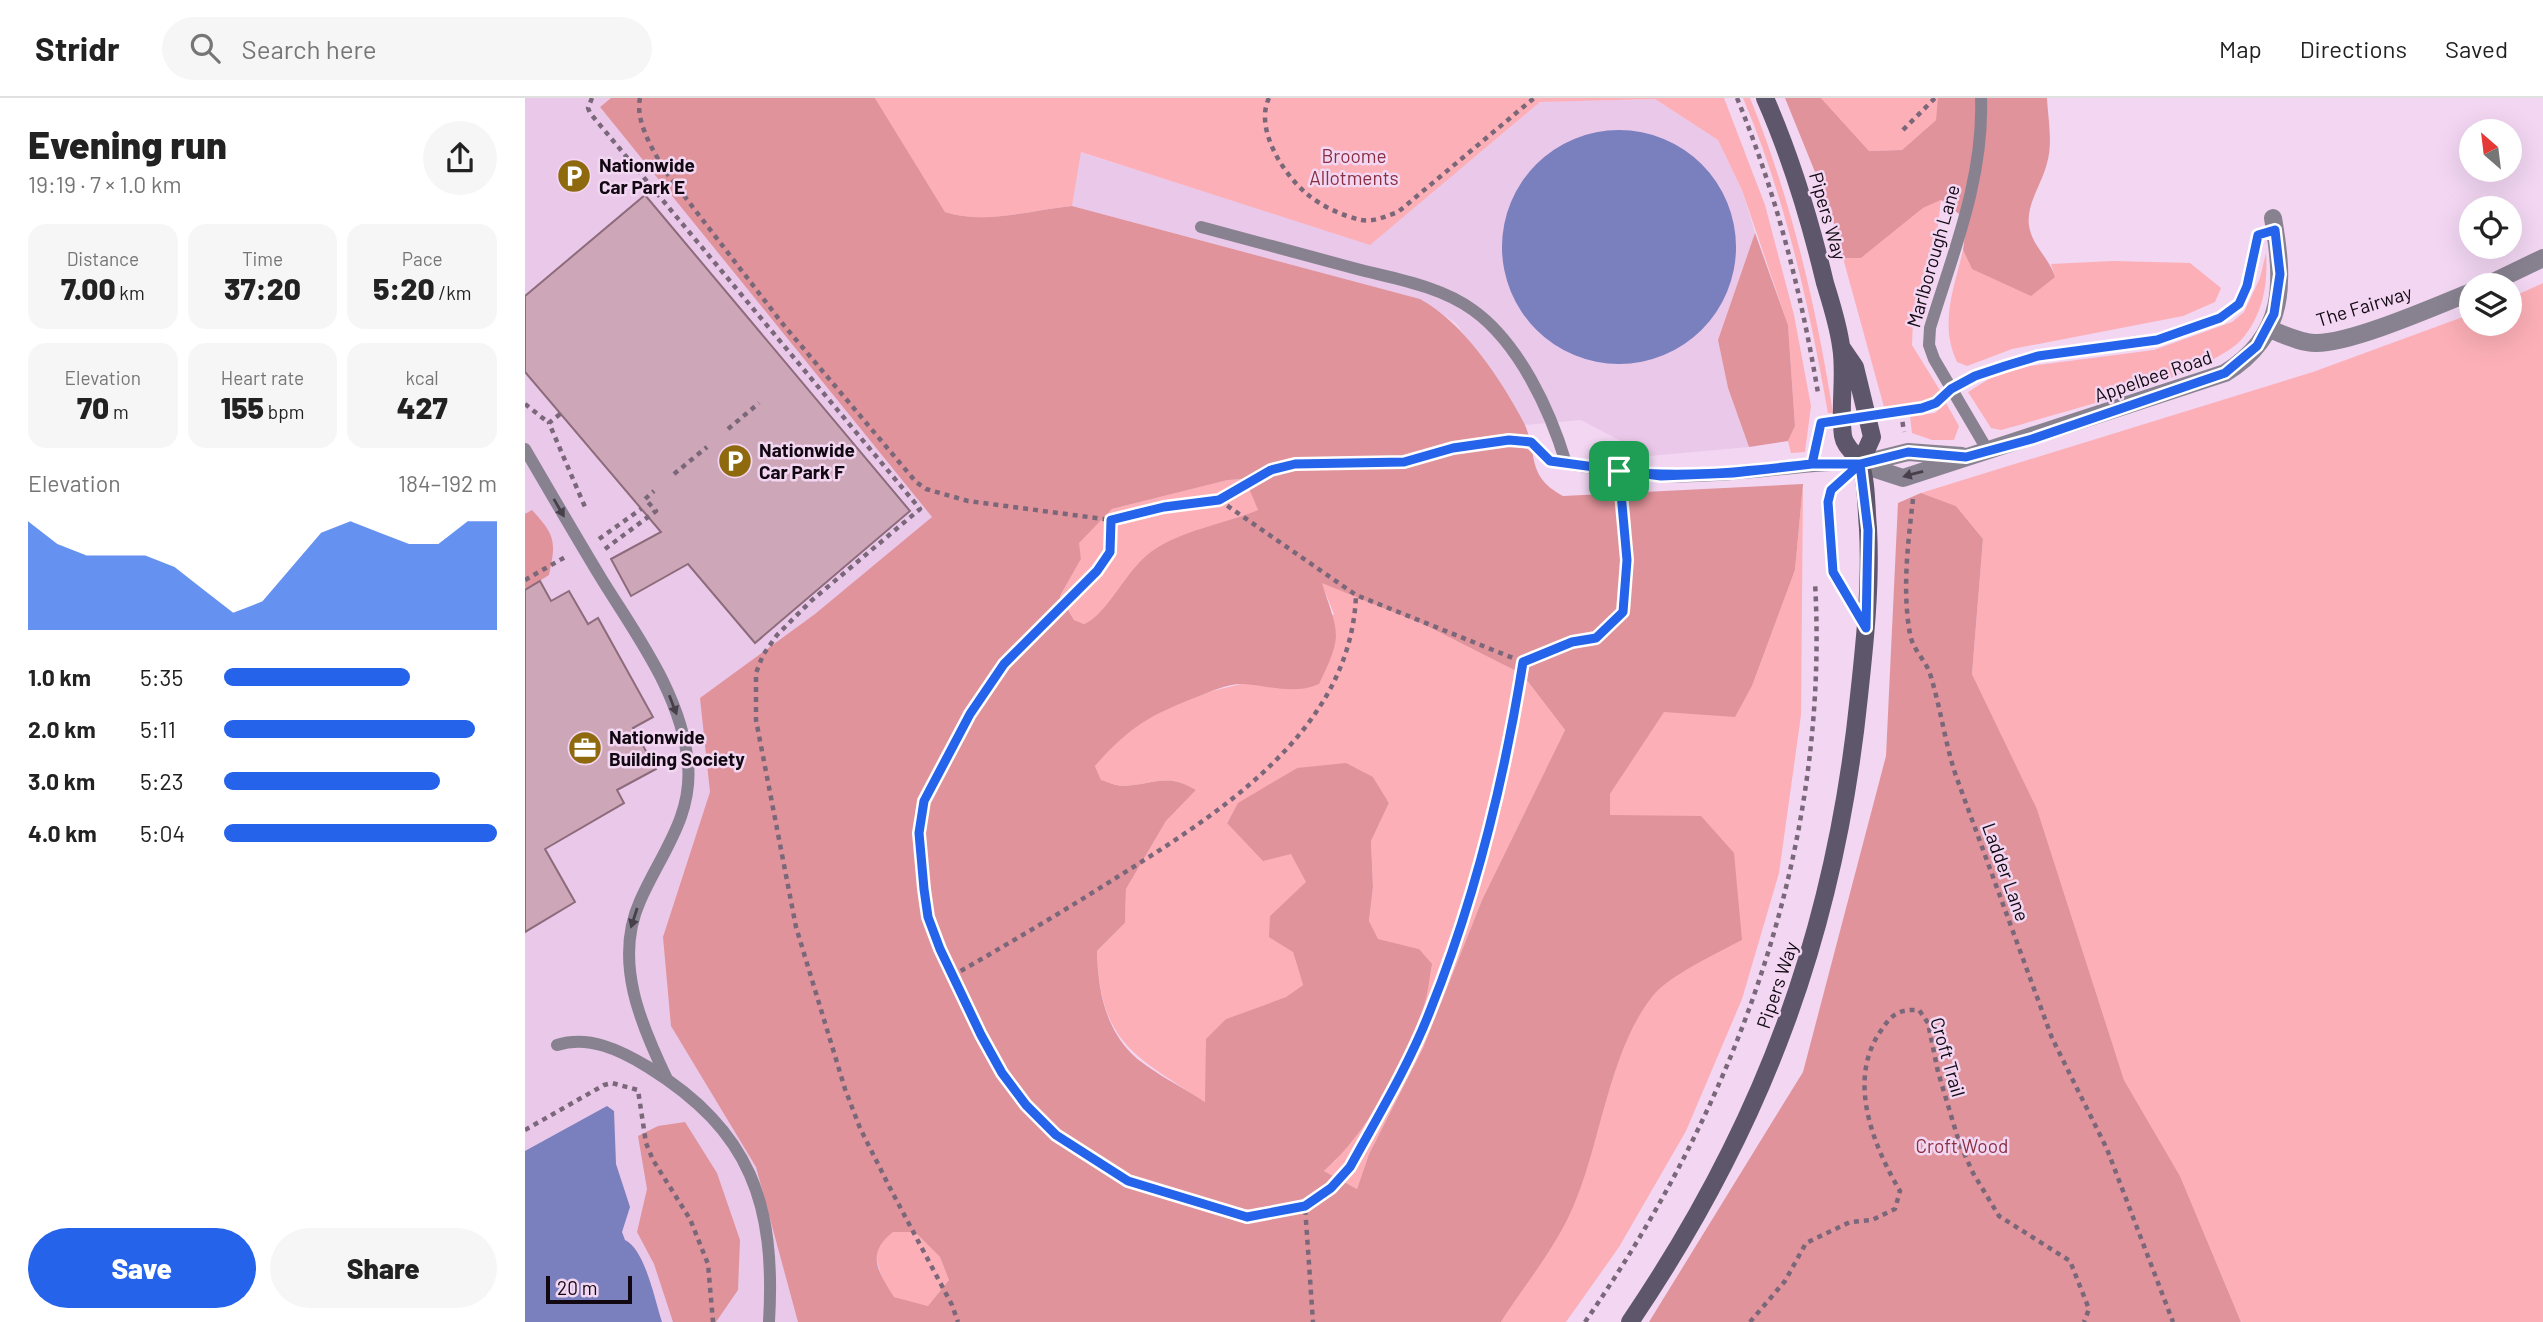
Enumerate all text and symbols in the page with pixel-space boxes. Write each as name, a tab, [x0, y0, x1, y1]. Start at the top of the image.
search box	[162, 17, 652, 80]
text: Stridr	[35, 28, 120, 68]
icon: search	[186, 29, 224, 67]
text: Search here	[242, 33, 377, 64]
text: Map	[2219, 34, 2262, 63]
text: Directions	[2300, 34, 2407, 63]
text: Saved	[2445, 34, 2508, 63]
north arrow	[2459, 119, 2522, 182]
map controls	[2459, 119, 2522, 336]
text: Evening run	[28, 121, 227, 167]
button: share	[423, 121, 497, 195]
park label: Broome Allotments	[1309, 144, 1399, 189]
place label: Nationwide Car Park E	[599, 153, 695, 198]
parking icon: Nationwide Car Park E	[555, 157, 593, 195]
street label: Pipers Way	[1805, 169, 1852, 263]
text: 19:19 · 7 × 1.0 km	[28, 170, 181, 198]
street label: Marlborough Lane	[1901, 182, 1964, 330]
button: locate	[2459, 196, 2522, 259]
text: Distance	[67, 247, 139, 270]
text: Time	[242, 247, 283, 270]
text: Pace	[402, 247, 443, 270]
text: 7.00	[61, 270, 116, 306]
text: 37:20	[224, 270, 301, 306]
text: 5:20	[373, 270, 435, 306]
button: layers	[2459, 273, 2522, 336]
street label: The Fairway	[2313, 280, 2415, 331]
text: km	[116, 281, 145, 304]
text: /km	[435, 281, 471, 304]
street label: Appelbee Road	[2091, 345, 2215, 406]
text: Elevation	[65, 366, 141, 389]
text: Heart rate	[221, 366, 304, 389]
text: kcal	[406, 366, 439, 389]
text: 70	[77, 389, 109, 425]
text: 155	[221, 389, 264, 425]
text: 427	[397, 389, 448, 425]
text: m	[109, 400, 129, 423]
text: bpm	[264, 400, 304, 423]
place label: Nationwide Car Park F	[759, 438, 855, 483]
pin	[1589, 441, 1649, 501]
parking icon: Nationwide Car Park F	[716, 442, 754, 480]
icon: arrive	[1600, 452, 1638, 490]
text: Elevation	[28, 469, 121, 497]
text: 184–192 m	[398, 469, 497, 497]
one-way arrow	[1902, 470, 1923, 480]
one-way arrow	[553, 499, 566, 518]
text: 1.0 km	[28, 663, 91, 691]
text: 5:35	[140, 663, 183, 691]
one-way arrow	[667, 695, 678, 716]
text: 2.0 km	[28, 715, 96, 743]
text: 5:11	[140, 715, 176, 743]
place label: Nationwide Building Society	[609, 725, 745, 770]
office icon: Nationwide Building Society	[566, 729, 604, 767]
text: 3.0 km	[28, 767, 95, 795]
text: 5:23	[140, 767, 184, 795]
text: 4.0 km	[28, 819, 97, 847]
text: 5:04	[140, 819, 185, 847]
street label: Ladder Lane	[1978, 820, 2035, 924]
one-way arrow	[628, 908, 639, 929]
street label: Pipers Way	[1751, 938, 1802, 1031]
street label: Croft Trail	[1926, 1014, 1971, 1099]
park label: Croft Wood	[1916, 1134, 2008, 1157]
button: Save	[28, 1228, 256, 1308]
button: Share	[270, 1228, 497, 1308]
scale bar	[546, 1273, 632, 1305]
text: 20 m	[557, 1276, 597, 1299]

